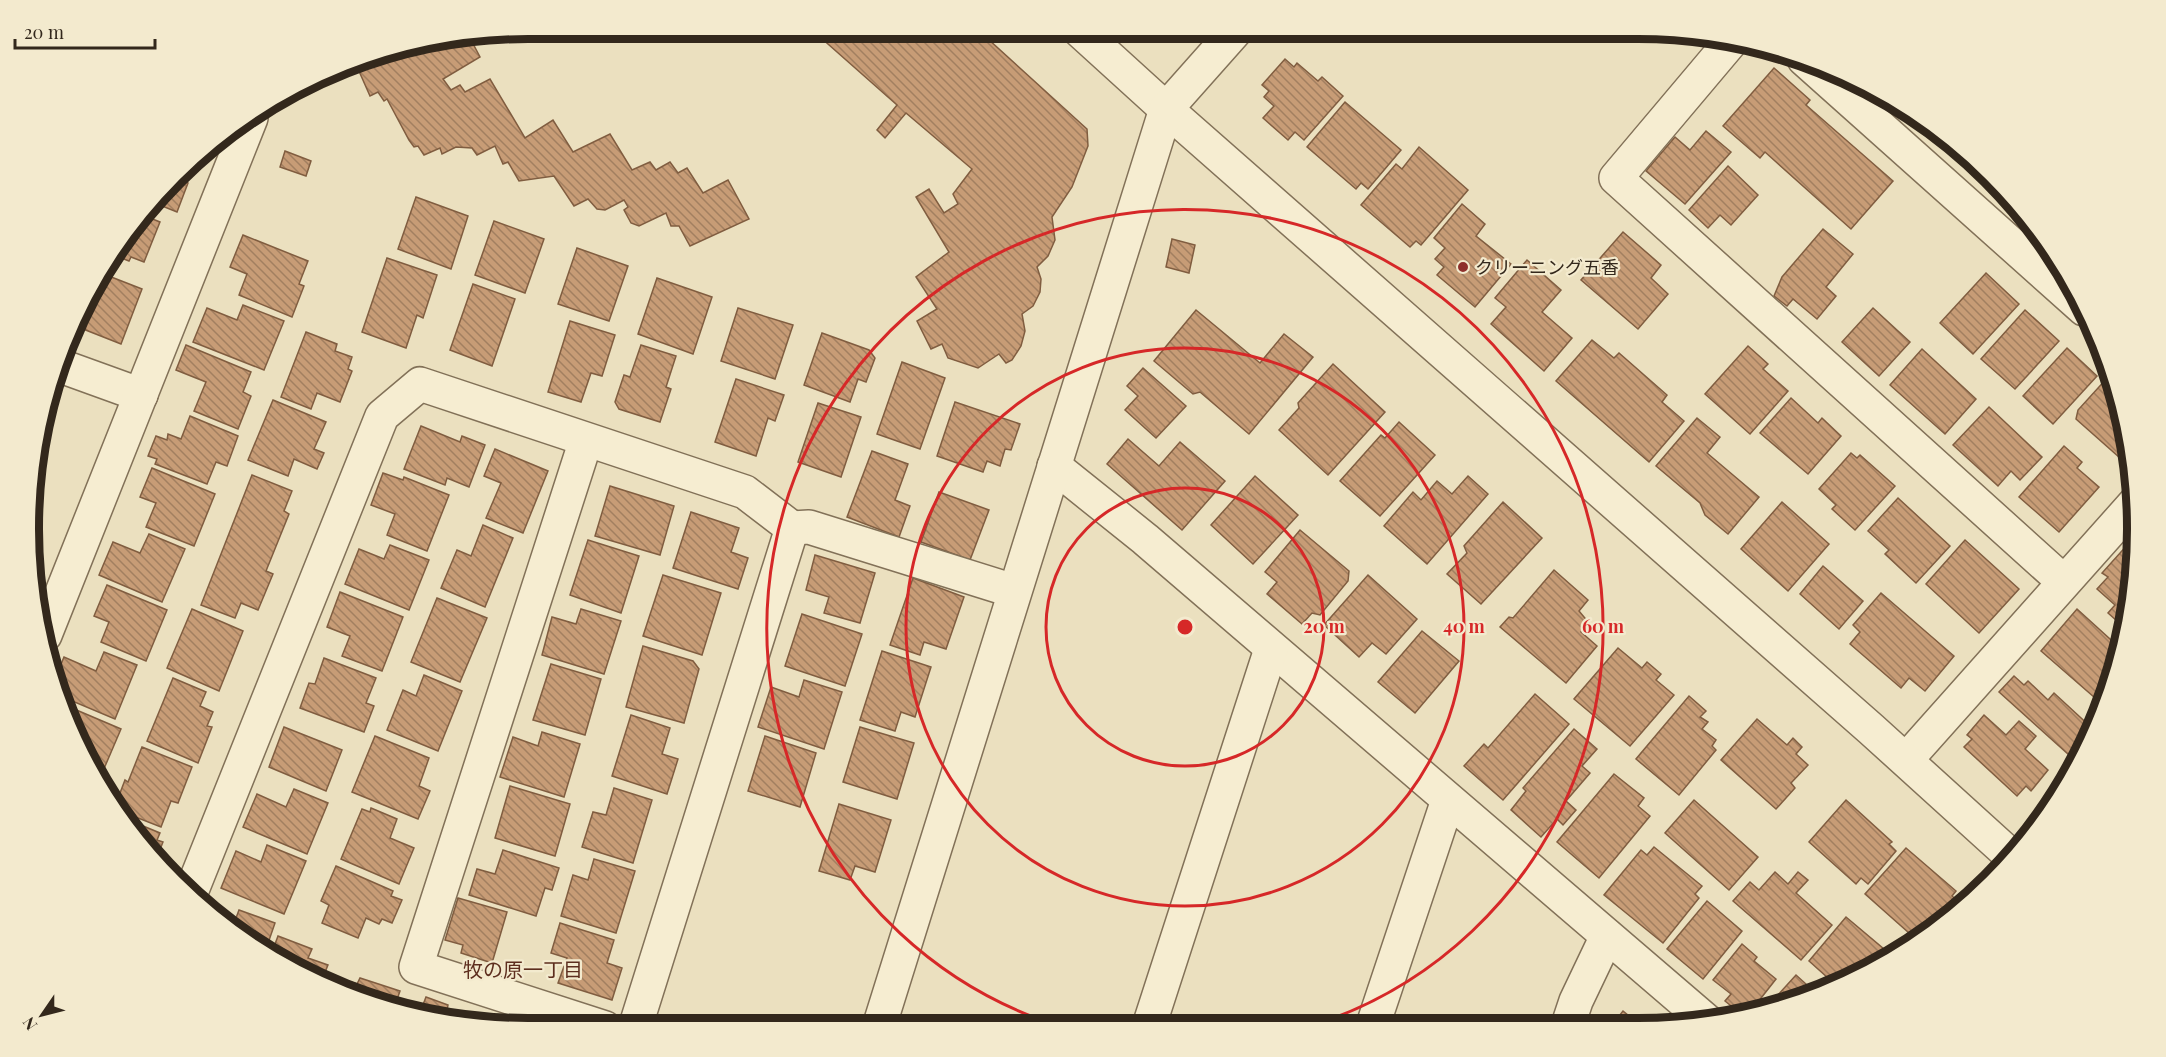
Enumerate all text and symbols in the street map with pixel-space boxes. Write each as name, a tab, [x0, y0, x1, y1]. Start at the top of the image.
scale bar	[15, 12, 154, 50]
text: 20 m	[24, 20, 64, 44]
place label: クリーニング五香	[1475, 255, 1619, 279]
marker: クリーニング五香	[1456, 260, 1470, 274]
text: 20 m	[1303, 614, 1345, 638]
text: 40 m	[1443, 614, 1486, 638]
text: 60 m	[1582, 614, 1625, 638]
centre of rings	[1175, 617, 1195, 637]
district label: 牧の原一丁目	[463, 955, 583, 982]
north arrow	[12, 985, 72, 1045]
text: N	[17, 1013, 41, 1035]

